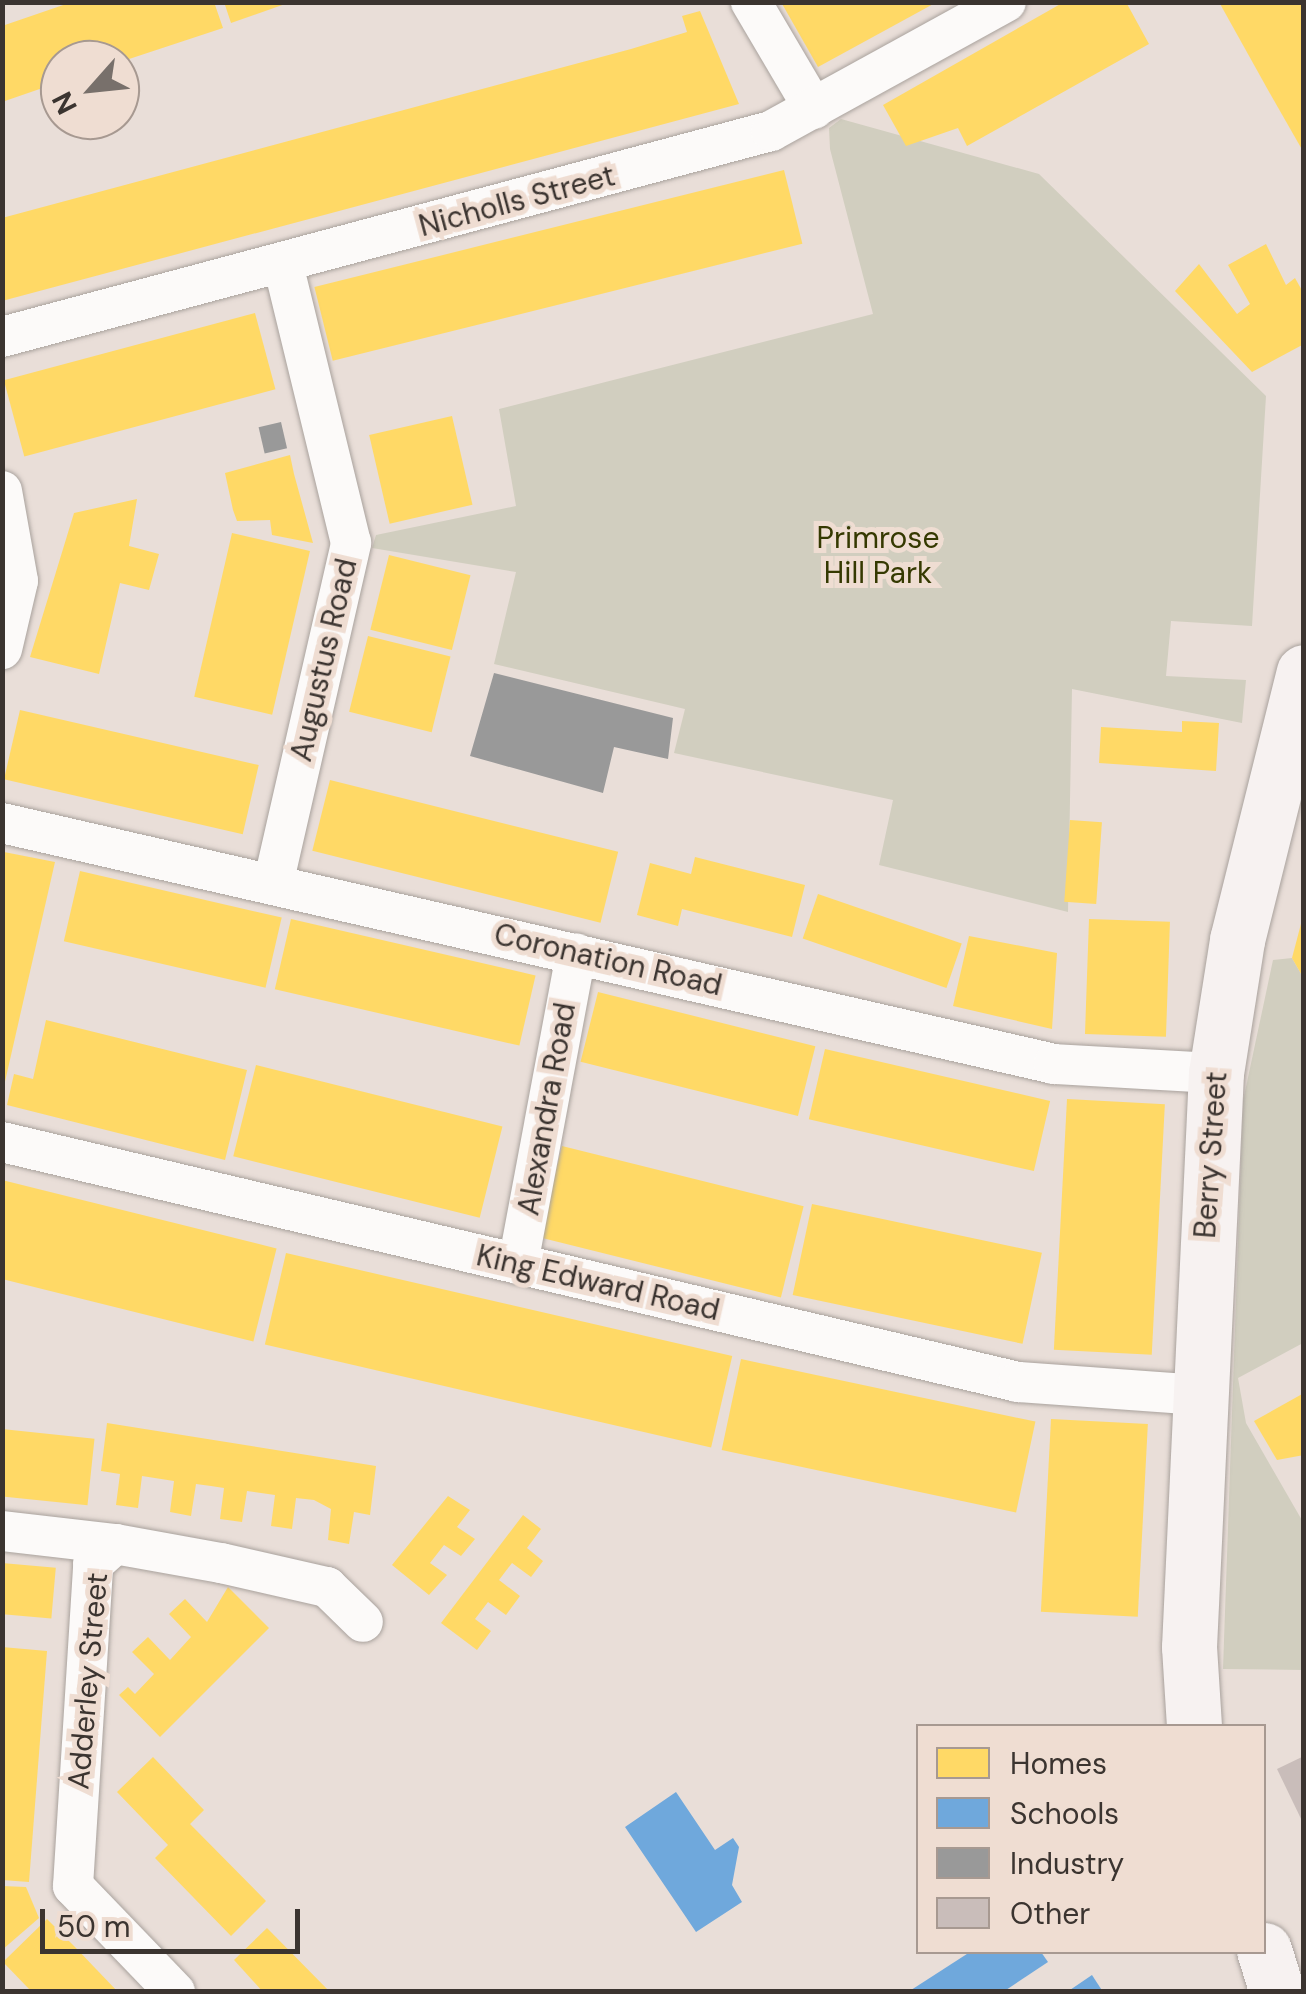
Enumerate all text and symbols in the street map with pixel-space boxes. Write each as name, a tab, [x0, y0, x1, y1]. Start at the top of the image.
north arrow	[40, 40, 140, 140]
text: N	[43, 85, 86, 120]
street label: Nicholls Street	[415, 158, 619, 244]
park label: Primrose Hill Park	[817, 520, 939, 590]
street label: Augustus Road	[283, 555, 365, 765]
street label: Coronation Road	[491, 916, 725, 1004]
street label: Alexandra Road	[511, 1000, 583, 1218]
street label: Berry Street	[1187, 1070, 1235, 1240]
street label: King Edward Road	[473, 1238, 723, 1328]
street label: Adderley Street	[61, 1571, 115, 1791]
legend	[916, 1724, 1266, 1954]
text: Homes	[1010, 1744, 1107, 1783]
text: Schools	[1010, 1794, 1119, 1833]
text: Industry	[1010, 1844, 1124, 1883]
scale bar	[45, 1889, 305, 1951]
text: Other	[1010, 1894, 1090, 1933]
text: 50 m	[57, 1907, 131, 1946]

